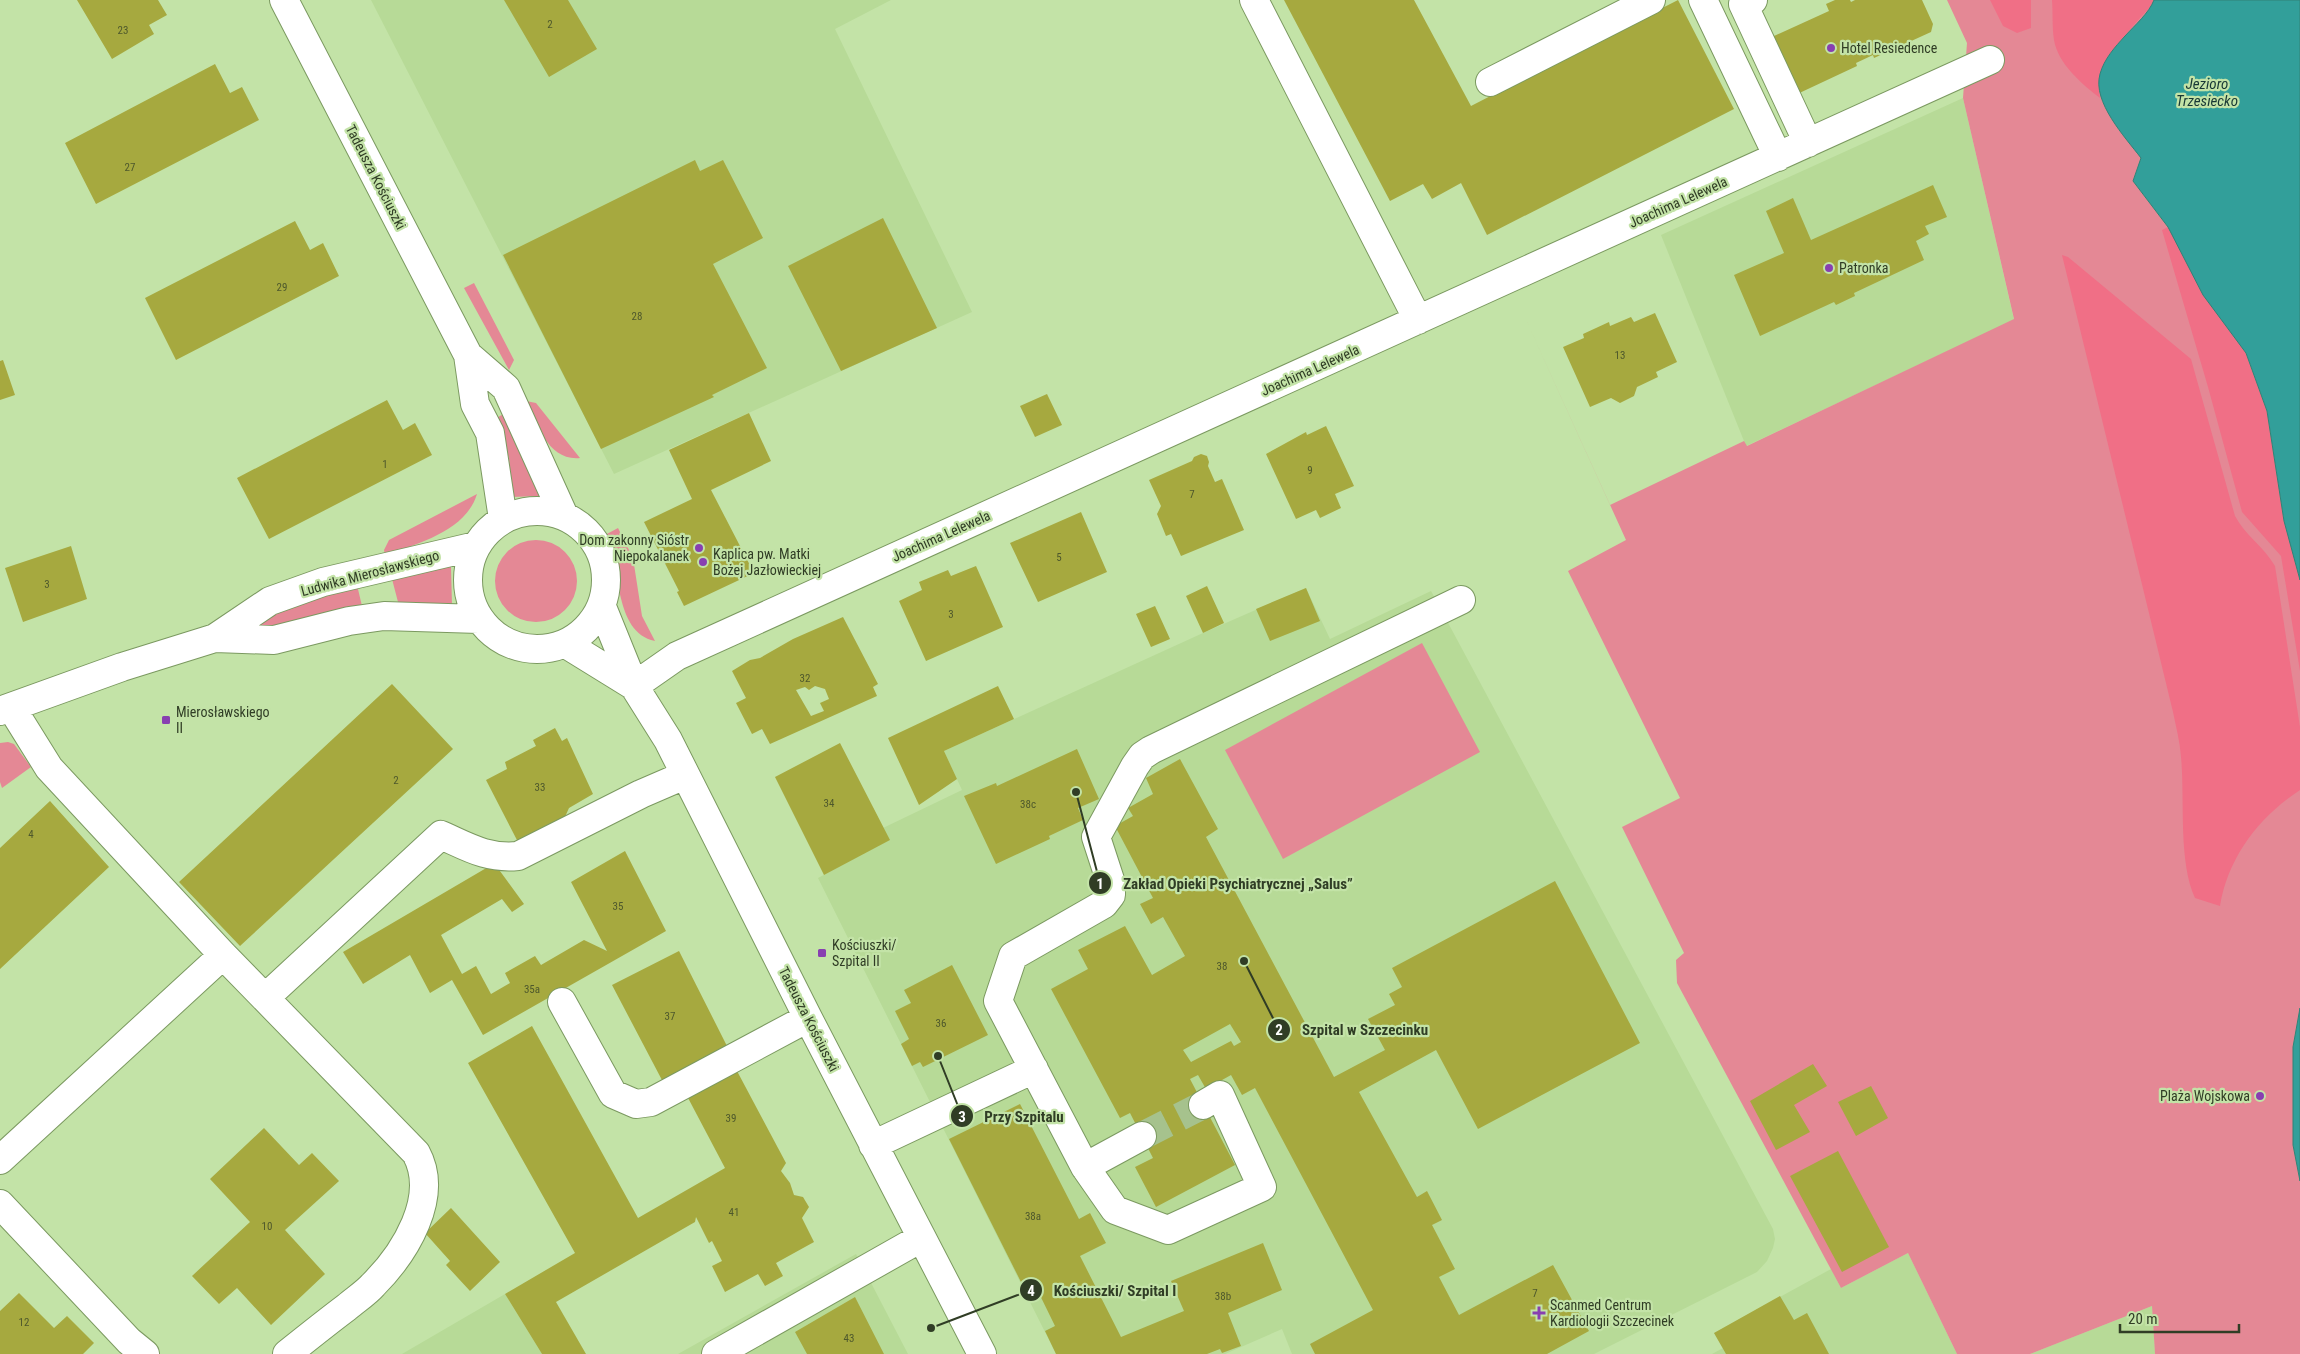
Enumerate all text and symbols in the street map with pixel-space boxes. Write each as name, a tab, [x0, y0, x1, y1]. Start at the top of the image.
house number: 2	[547, 18, 553, 31]
house number: 23	[118, 24, 128, 37]
place label: Hotel Resiedence	[1841, 40, 1938, 56]
marker: Hotel Resiedence	[1825, 42, 1837, 54]
water label: Jezioro Trzesiecko	[2176, 75, 2238, 110]
street label: Tadeusza Kościuszki	[343, 122, 409, 232]
house number: 27	[125, 161, 135, 174]
street label: Joachima Lelewela	[1626, 173, 1730, 231]
place label: Patronka	[1839, 260, 1889, 276]
marker: Patronka	[1823, 262, 1835, 274]
house number: 29	[277, 281, 287, 294]
house number: 28	[632, 310, 642, 323]
street label: Joachima Lelewela	[1258, 341, 1362, 399]
house number: 13	[1615, 349, 1625, 362]
house number: 1	[382, 458, 388, 471]
house number: 9	[1307, 464, 1313, 477]
house number: 7	[1189, 488, 1195, 501]
street label: Joachima Lelewela	[889, 507, 993, 565]
place label: Dom zakonny Sióstr Niepokalanek	[579, 532, 690, 564]
marker: Dom zakonny Sióstr Niepokalanek	[693, 542, 705, 554]
place label: Kaplica pw. Matki Bożej Jazłowieckiej	[713, 546, 821, 578]
street label: Ludwika Mierosławskiego	[299, 547, 441, 599]
house number: 5	[1056, 551, 1062, 564]
marker: Kaplica pw. Matki Bożej Jazłowieckiej	[697, 556, 709, 568]
house number: 3	[44, 578, 50, 591]
house number: 3	[948, 608, 954, 621]
house number: 32	[800, 672, 810, 685]
place label: Mierosławskiego II	[176, 704, 270, 736]
marker: Mierosławskiego II	[160, 714, 172, 726]
house number: 2	[393, 774, 399, 787]
house number: 33	[535, 781, 545, 794]
house number: 34	[824, 797, 835, 810]
house number: 38c	[1020, 798, 1036, 811]
house number: 4	[28, 828, 34, 841]
callout: Zakład Opieki Psychiatrycznej „Salus”	[1088, 868, 1363, 898]
text: 1	[1096, 875, 1104, 893]
text: Zakład Opieki Psychiatrycznej „Salus”	[1123, 875, 1353, 893]
house number: 35	[613, 900, 623, 913]
place label: Kościuszki/ Szpital II	[832, 937, 897, 969]
marker: Kościuszki/ Szpital II	[816, 947, 828, 959]
house number: 38	[1217, 960, 1227, 973]
street label: Tadeusza Kościuszki	[776, 964, 842, 1074]
house number: 35a	[524, 983, 540, 996]
house number: 37	[665, 1010, 675, 1023]
callout: Szpital w Szczecinku	[1267, 1015, 1438, 1045]
house number: 36	[936, 1017, 946, 1030]
text: 2	[1275, 1021, 1283, 1039]
text: Szpital w Szczecinku	[1302, 1021, 1428, 1039]
place label: Plaża Wojskowa	[2160, 1088, 2250, 1104]
marker: Plaża Wojskowa	[2254, 1090, 2266, 1102]
callout: Przy Szpitalu	[950, 1101, 1074, 1131]
text: 3	[958, 1108, 966, 1126]
text: Przy Szpitalu	[984, 1108, 1064, 1126]
house number: 39	[726, 1112, 736, 1125]
house number: 41	[729, 1206, 739, 1219]
house number: 38a	[1025, 1210, 1041, 1223]
house number: 10	[262, 1220, 272, 1233]
callout: Kościuszki/ Szpital I	[1019, 1275, 1186, 1305]
text: 4	[1027, 1282, 1035, 1300]
text: Kościuszki/ Szpital I	[1054, 1282, 1176, 1300]
house number: 7	[1532, 1287, 1538, 1300]
house number: 38b	[1215, 1290, 1231, 1303]
place label: Scanmed Centrum Kardiologii Szczecinek	[1550, 1297, 1675, 1329]
scale bar	[2120, 1302, 2239, 1334]
marker: Scanmed Centrum Kardiologii Szczecinek	[1532, 1306, 1546, 1320]
text: 20 m	[2128, 1310, 2158, 1328]
house number: 12	[19, 1316, 29, 1329]
house number: 43	[844, 1332, 854, 1345]

